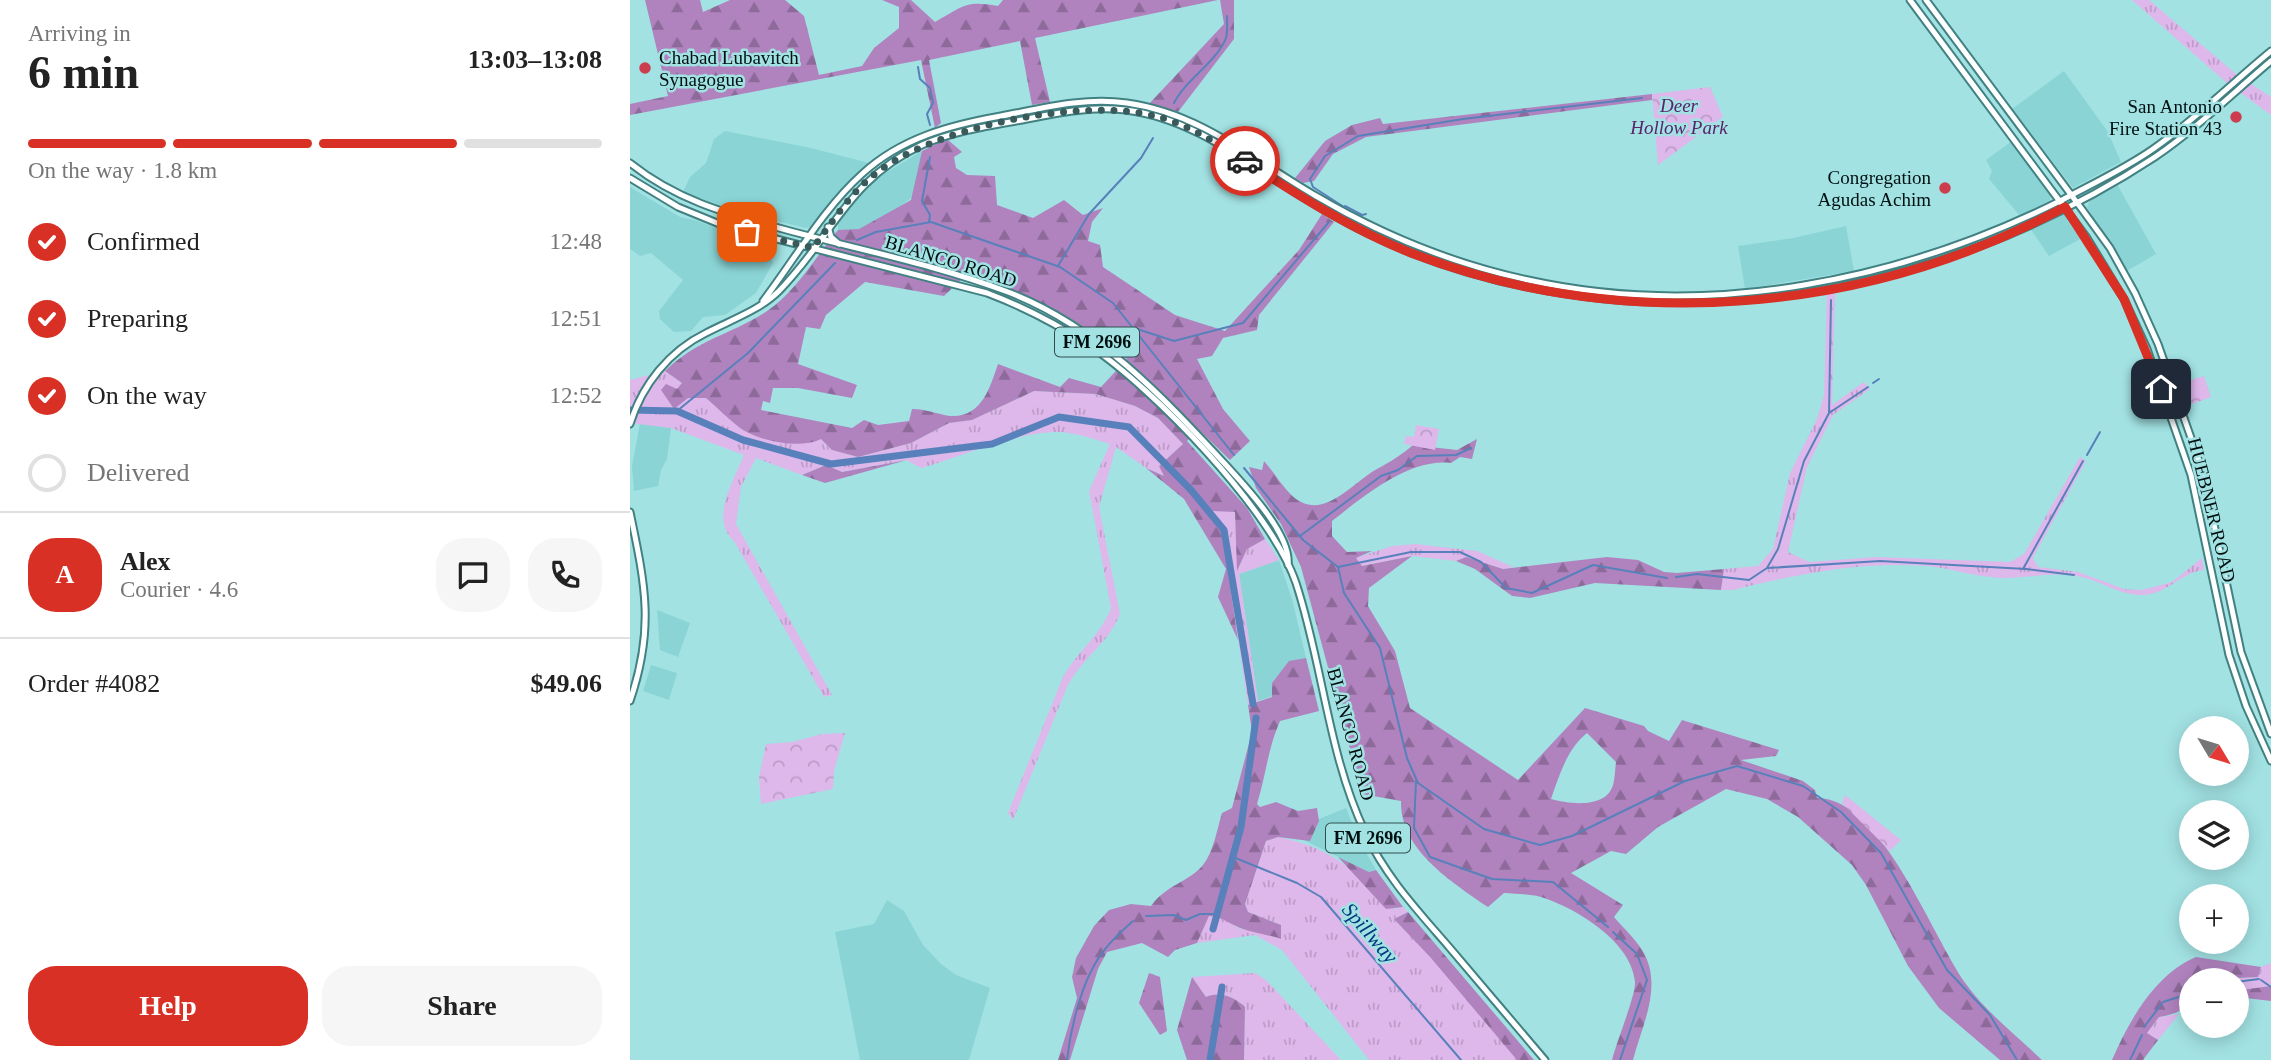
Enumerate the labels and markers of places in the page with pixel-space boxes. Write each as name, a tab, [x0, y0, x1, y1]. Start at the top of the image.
place label: Chabad Lubavitch Synagogue	[659, 47, 799, 90]
marker: Chabad Lubavitch Synagogue	[637, 60, 653, 76]
place label: San Antonio Fire Station 43	[2109, 96, 2222, 139]
marker: San Antonio Fire Station 43	[2228, 109, 2244, 125]
place label: Congregation Agudas Achim	[1818, 167, 1931, 210]
marker: Congregation Agudas Achim	[1937, 180, 1953, 196]
pin	[717, 202, 777, 262]
pin	[2131, 359, 2191, 419]

